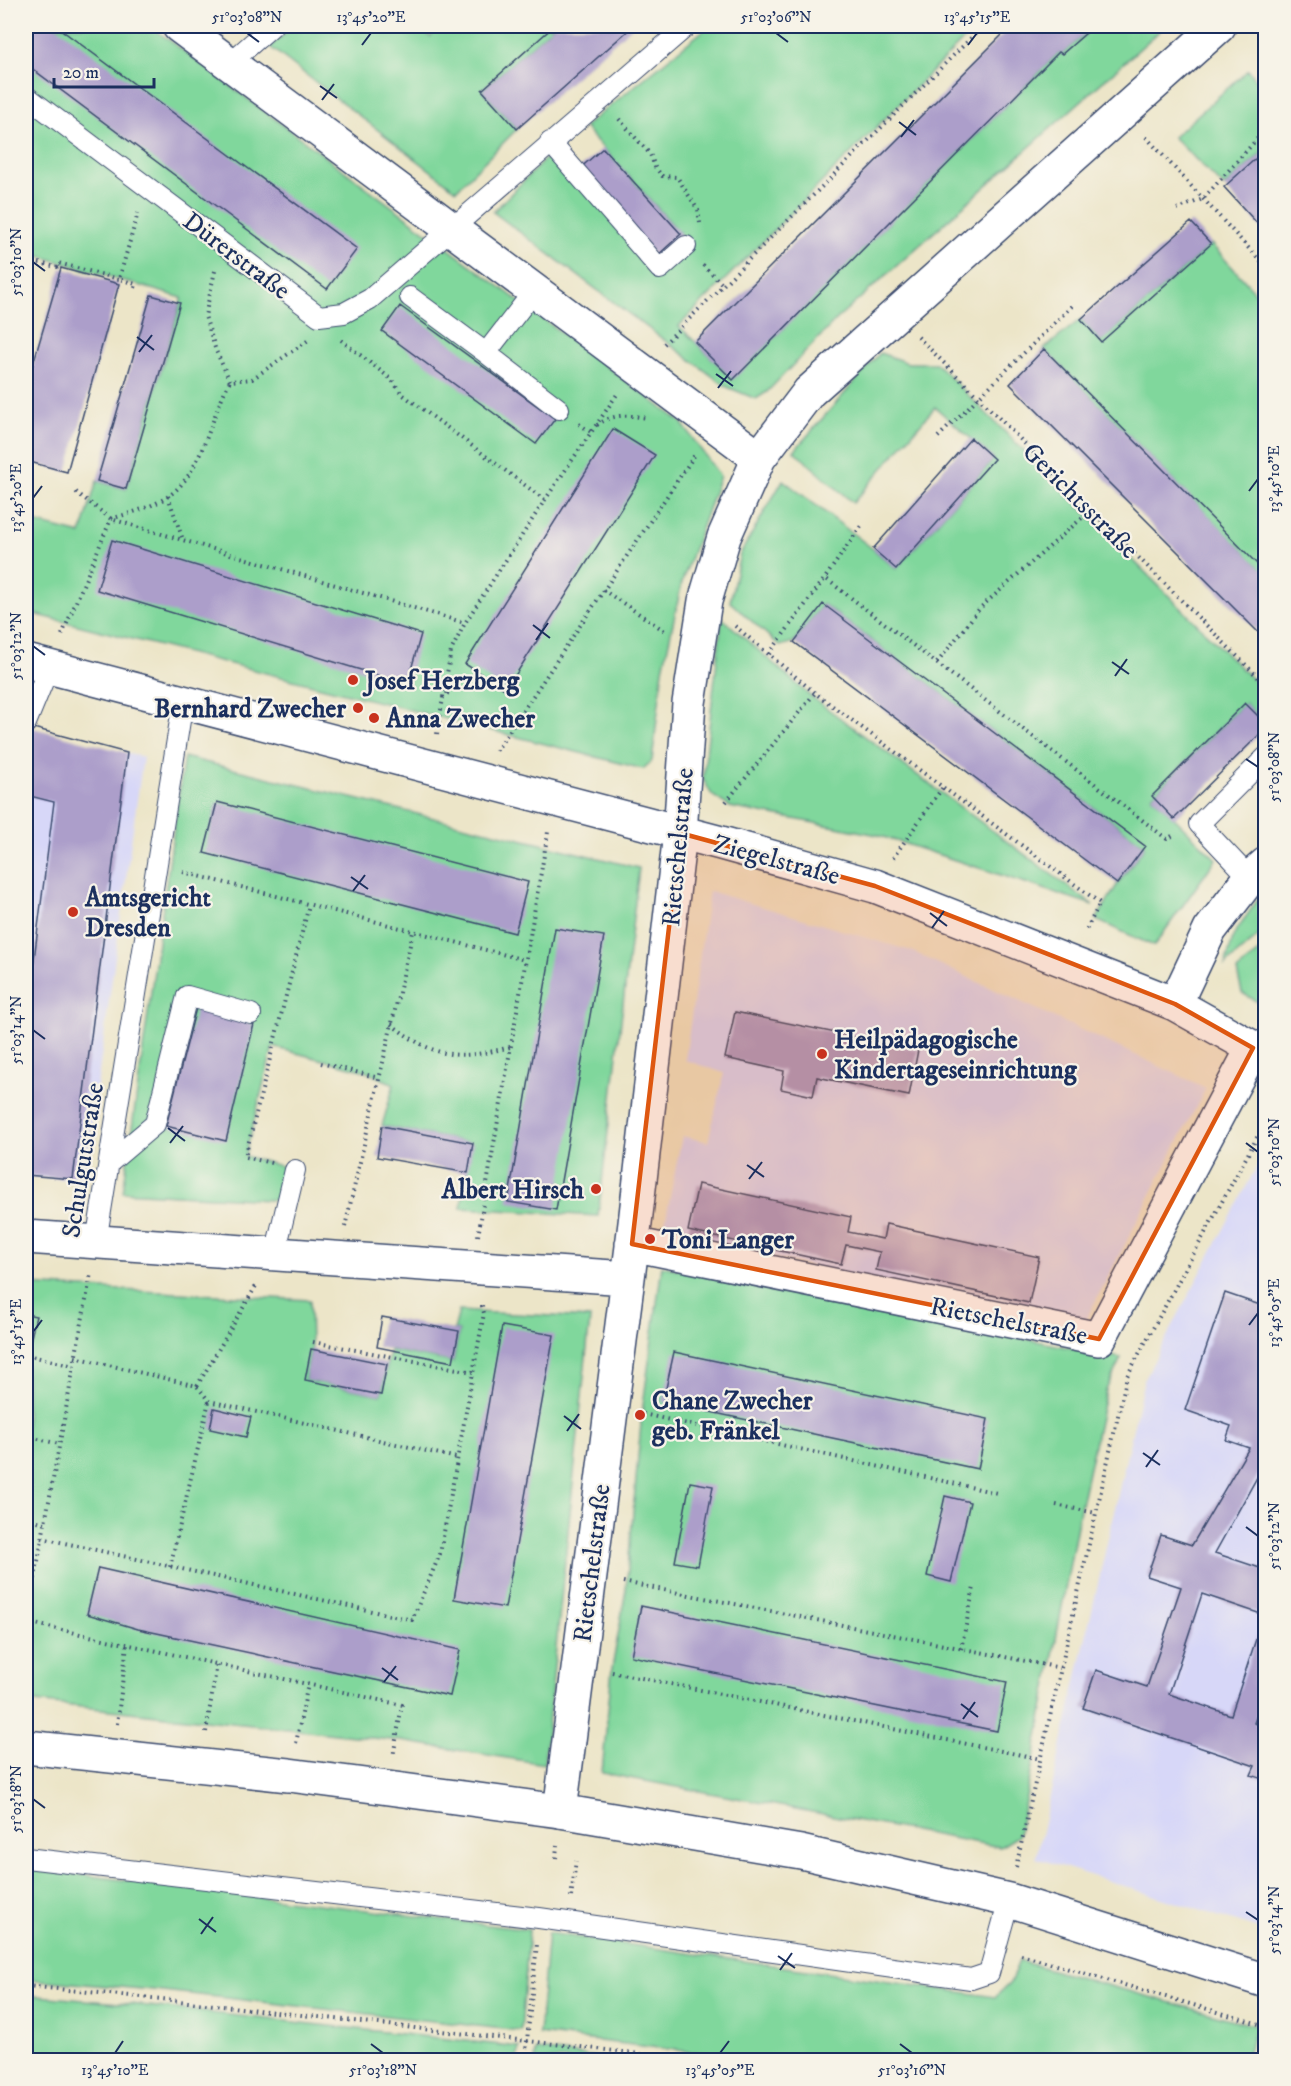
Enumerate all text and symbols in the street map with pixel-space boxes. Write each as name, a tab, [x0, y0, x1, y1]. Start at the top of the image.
text: 51°03'08"N	[212, 8, 282, 27]
text: 13°45'20"E	[336, 8, 406, 27]
text: 51°03'06"N	[741, 8, 811, 27]
text: 13°45'15"E	[944, 8, 1011, 27]
scale bar	[54, 51, 154, 89]
text: 20 m	[63, 62, 99, 84]
street label: Dürerstraße	[176, 205, 296, 307]
text: 51°03'10"N	[7, 228, 26, 296]
street label: Gerichtsstraße	[1015, 436, 1145, 566]
text: 13°45'10"E	[1265, 445, 1284, 513]
text: 13°45'20"E	[7, 463, 26, 533]
text: 51°03'12"N	[7, 612, 26, 680]
place label: Josef Herzberg	[362, 665, 521, 698]
marker: Josef Herzberg	[346, 673, 360, 687]
place label: Bernhard Zwecher	[154, 693, 346, 726]
marker: Bernhard Zwecher	[351, 701, 365, 715]
place label: Anna Zwecher	[385, 703, 535, 736]
marker: Anna Zwecher	[367, 711, 381, 725]
text: 51°03'08"N	[1265, 732, 1284, 802]
street label: Rietschelstraße	[655, 766, 702, 928]
street label: Ziegelstraße	[710, 828, 843, 893]
place label: Amtsgericht Dresden	[84, 882, 211, 945]
marker: Amtsgericht Dresden	[66, 905, 80, 919]
text: 51°03'14"N	[7, 995, 26, 1065]
place label: Heilpädagogische Kindertageseinrichtung	[834, 1024, 1078, 1087]
marker: Heilpädagogische Kindertageseinrichtung	[815, 1047, 829, 1061]
street label: Schulgutstraße	[55, 1080, 112, 1240]
text: 51°03'10"N	[1265, 1118, 1284, 1186]
place label: Albert Hirsch	[440, 1174, 584, 1207]
marker: Albert Hirsch	[589, 1182, 603, 1196]
place label: Toni Langer	[661, 1224, 794, 1257]
marker: Toni Langer	[643, 1232, 657, 1246]
text: 13°45'05"E	[1265, 1278, 1284, 1348]
street label: Rietschelstraße	[927, 1290, 1090, 1353]
text: 13°45'15"E	[7, 1298, 26, 1365]
place label: Chane Zwecher geb. Fränkel	[651, 1385, 813, 1448]
marker: Chane Zwecher geb. Fränkel	[633, 1408, 647, 1422]
street label: Rietschelstraße	[566, 1482, 619, 1644]
text: 51°03'12"N	[1265, 1502, 1284, 1570]
text: 51°03'18"N	[7, 1765, 26, 1833]
text: 51°03'14"N	[1265, 1885, 1284, 1955]
text: 13°45'10"E	[81, 2061, 149, 2080]
text: 51°03'18"N	[349, 2061, 417, 2080]
text: 13°45'05"E	[685, 2061, 755, 2080]
text: 51°03'16"N	[878, 2061, 946, 2080]

